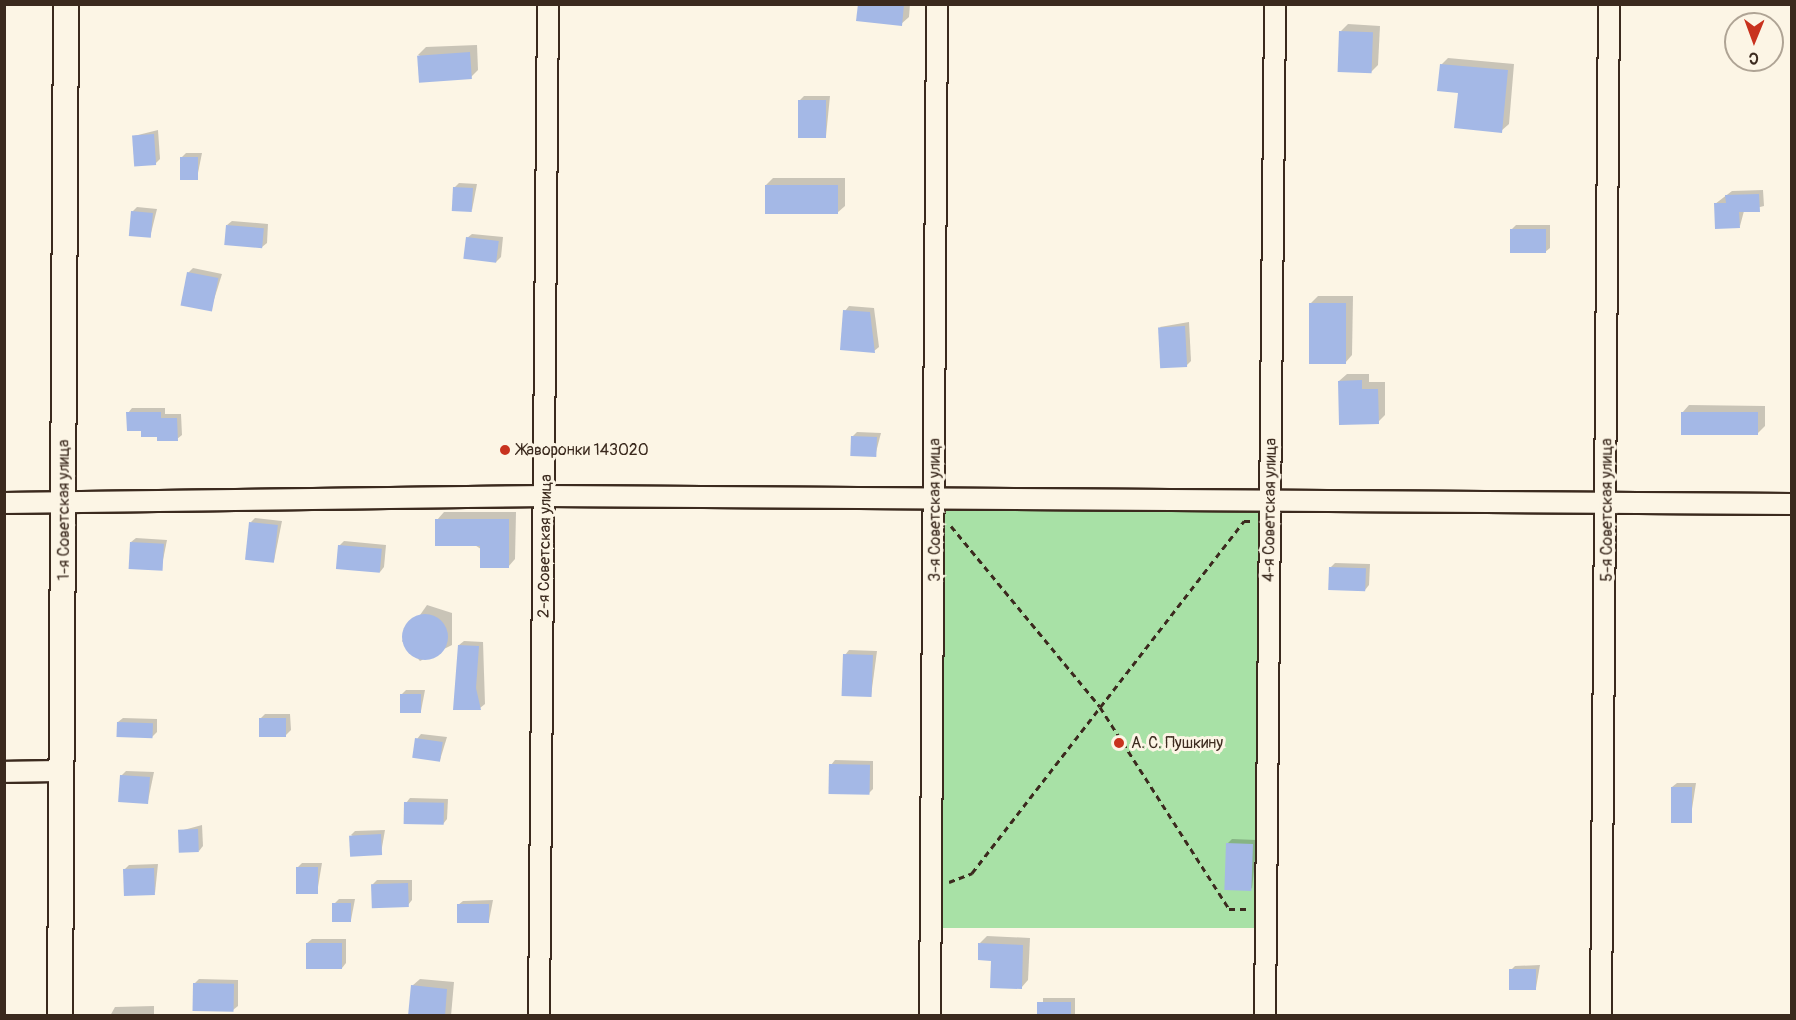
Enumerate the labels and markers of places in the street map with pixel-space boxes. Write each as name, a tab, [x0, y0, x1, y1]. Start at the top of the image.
place label: Жаворонки 143020	[517, 440, 649, 460]
marker: Жаворонки 143020	[498, 443, 512, 457]
place label: А. С. Пушкину	[1131, 733, 1223, 753]
marker: А. С. Пушкину	[1112, 736, 1126, 750]

